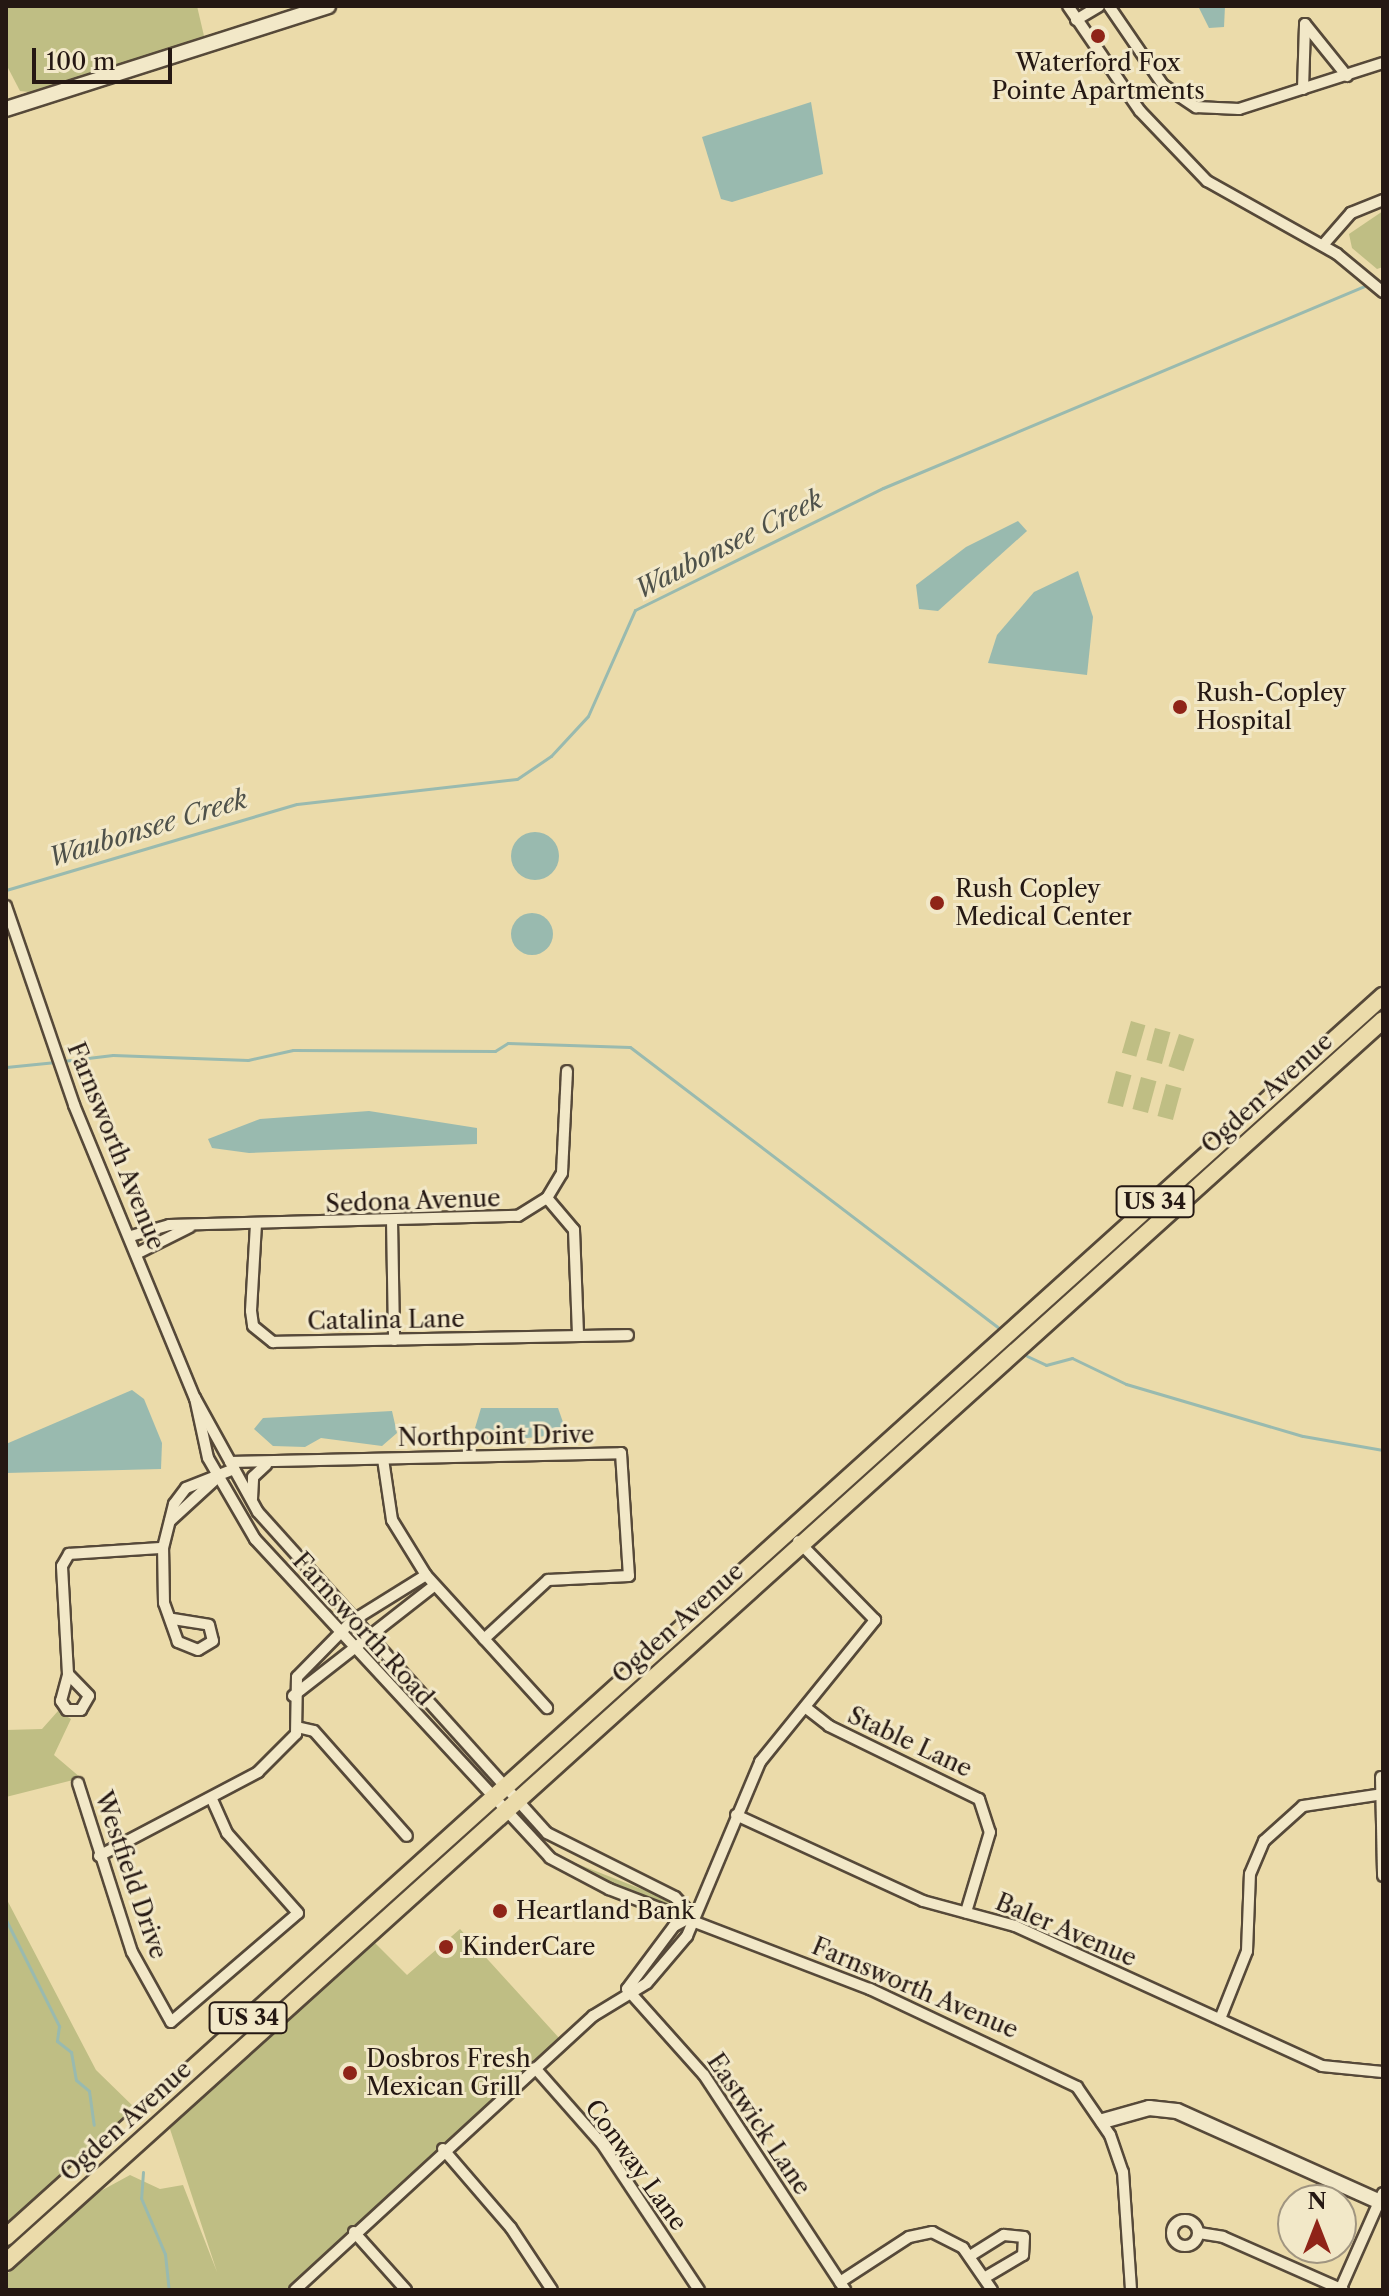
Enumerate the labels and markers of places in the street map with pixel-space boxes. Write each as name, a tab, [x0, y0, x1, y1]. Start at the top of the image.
marker: Waterford Fox Pointe Apartments	[1089, 27, 1107, 45]
place label: Waterford Fox Pointe Apartments	[991, 49, 1205, 105]
place label: Rush-Copley Hospital	[1196, 679, 1346, 735]
marker: Rush-Copley Hospital	[1171, 698, 1189, 716]
place label: Rush Copley Medical Center	[955, 875, 1132, 931]
marker: Rush Copley Medical Center	[926, 892, 948, 914]
place label: Heartland Bank	[516, 1897, 695, 1925]
marker: Heartland Bank	[491, 1902, 509, 1920]
place label: KinderCare	[462, 1933, 596, 1961]
marker: KinderCare	[437, 1938, 455, 1956]
place label: Dosbros Fresh Mexican Grill	[366, 2045, 531, 2101]
marker: Dosbros Fresh Mexican Grill	[341, 2064, 359, 2082]

